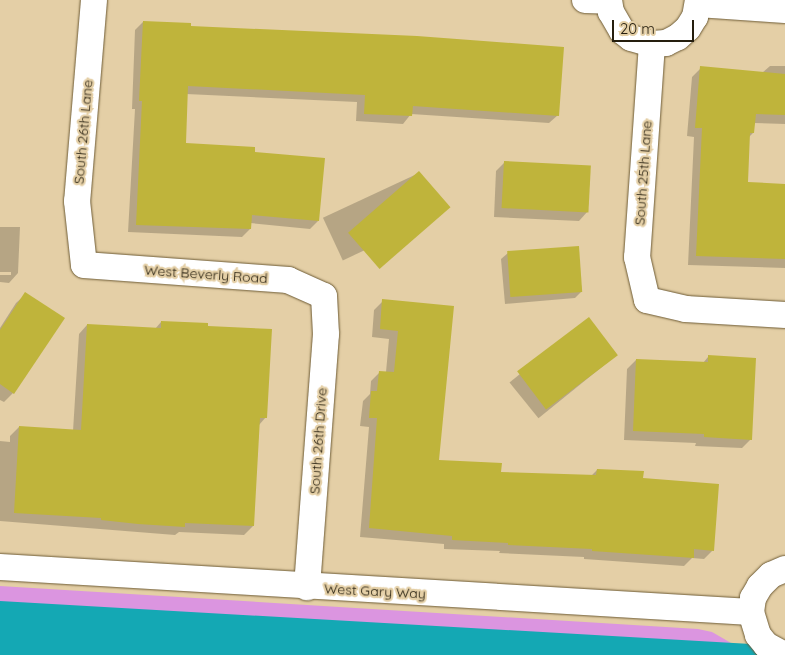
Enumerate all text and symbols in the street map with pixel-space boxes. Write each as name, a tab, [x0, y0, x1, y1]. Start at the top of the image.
scale bar	[615, 10, 698, 42]
text: 20 m	[620, 19, 655, 38]
street label: South 26th Lane	[70, 79, 96, 185]
street label: South 25th Lane	[631, 120, 655, 226]
street label: West Beverly Road	[144, 261, 268, 287]
street label: South 26th Drive	[306, 387, 330, 495]
street label: West Gary Way	[324, 580, 426, 602]

